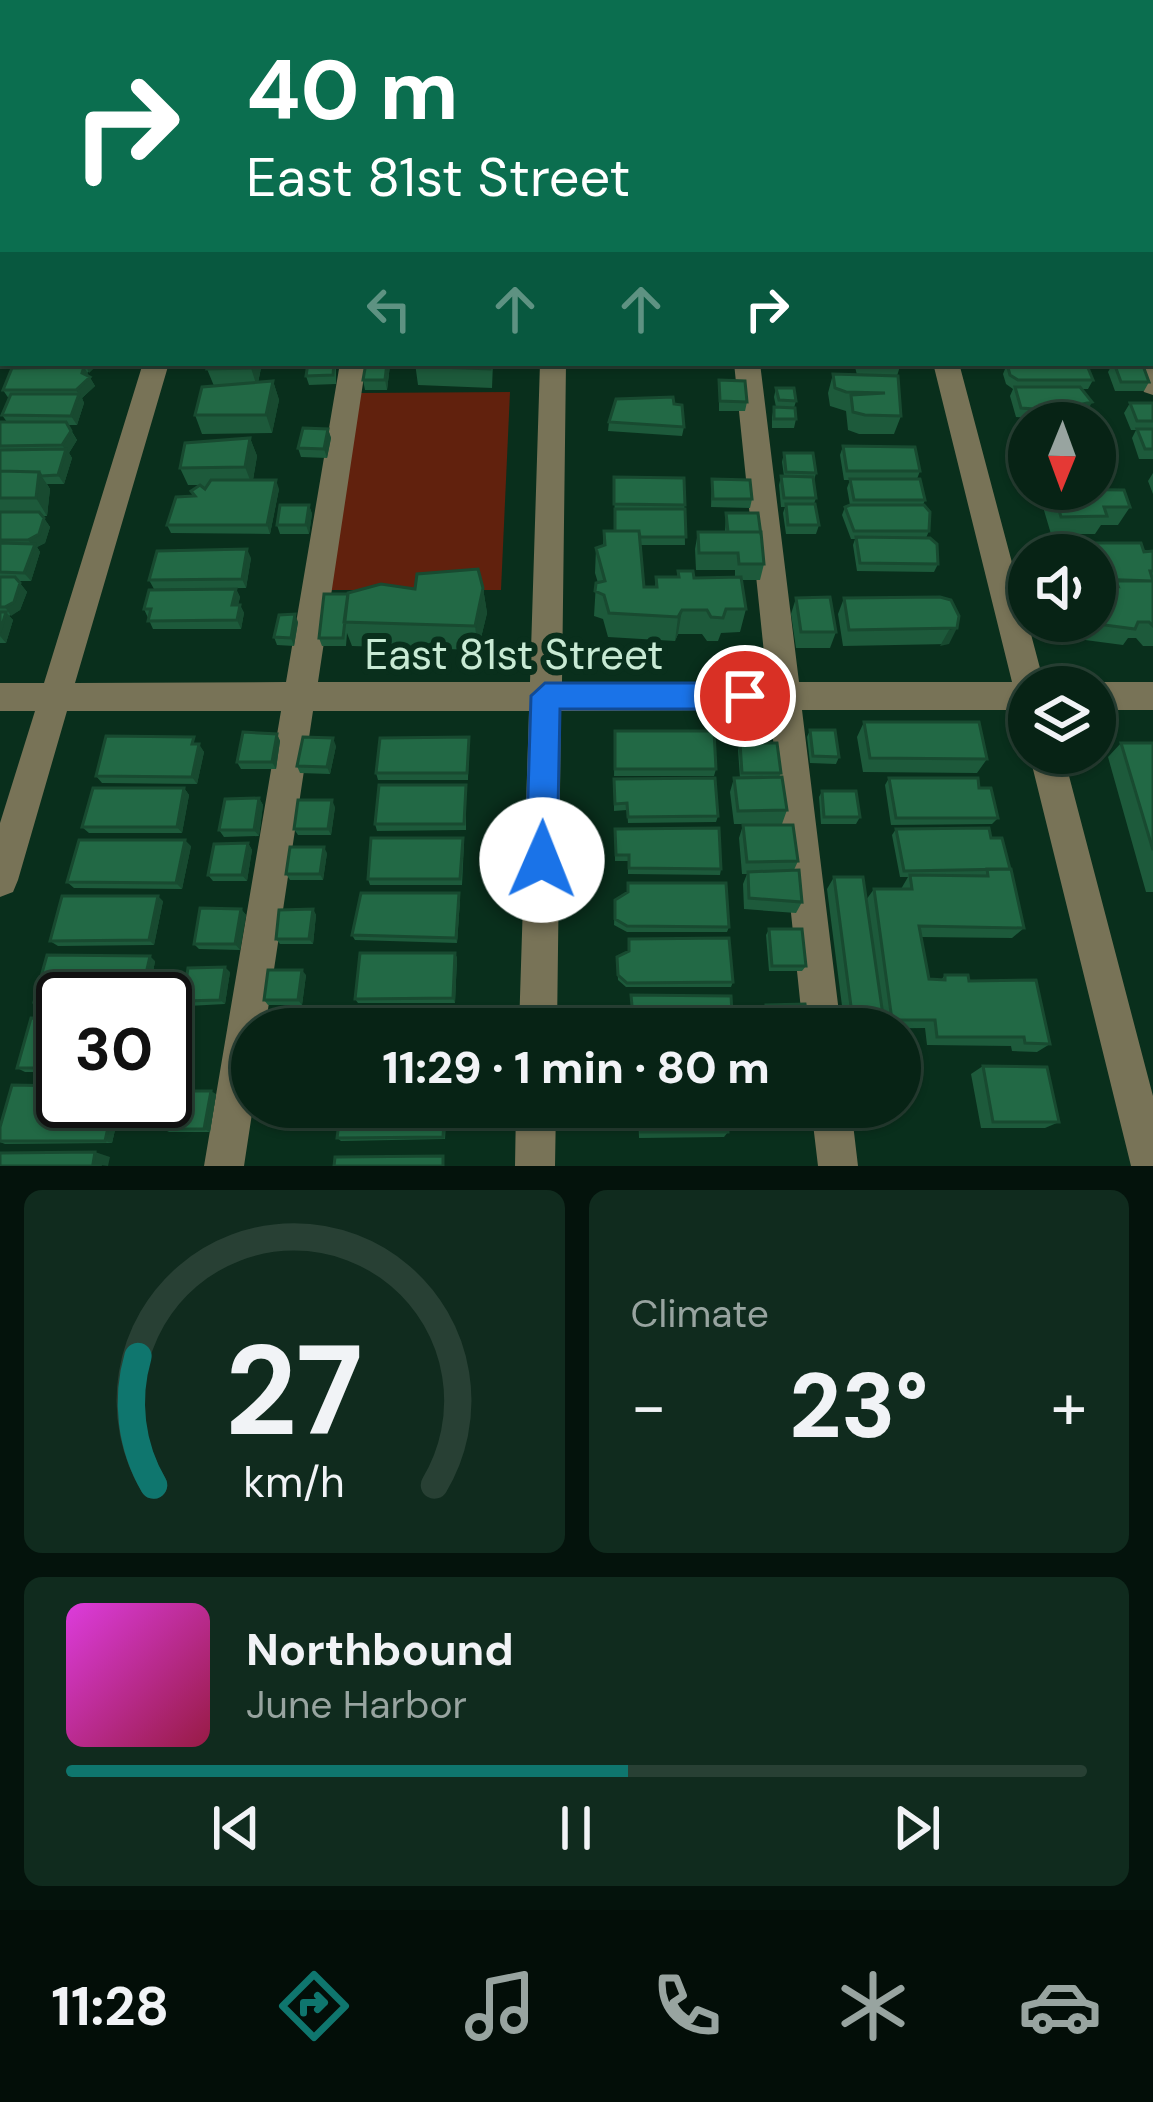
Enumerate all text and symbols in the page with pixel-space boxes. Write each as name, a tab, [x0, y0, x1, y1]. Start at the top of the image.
text: 40 m	[246, 36, 459, 145]
icon: right	[48, 48, 204, 204]
text: East 81st Street	[246, 142, 630, 213]
icon: left	[356, 276, 422, 342]
icon: ahead	[482, 276, 548, 342]
icon: ahead	[608, 276, 674, 342]
icon: right	[734, 276, 800, 342]
north arrow	[1008, 402, 1116, 510]
map controls	[1008, 402, 1116, 774]
button: sound	[1008, 534, 1116, 642]
street label: East 81st Street	[365, 627, 664, 682]
pin	[694, 645, 796, 747]
icon: arrive	[712, 663, 778, 729]
button: layers	[1008, 666, 1116, 774]
position arrow	[479, 797, 605, 923]
speed limit sign: 30	[36, 972, 192, 1128]
text: 11:29 · 1 min · 80 m	[382, 1038, 770, 1097]
text: Climate	[631, 1288, 769, 1339]
text: 27	[225, 1310, 363, 1473]
text: 23°	[789, 1348, 928, 1465]
text: −	[631, 1364, 667, 1449]
text: +	[1051, 1364, 1087, 1449]
text: km/h	[244, 1453, 345, 1509]
text: Northbound	[246, 1620, 514, 1679]
text: June Harbor	[246, 1679, 467, 1730]
icon: previous	[203, 1795, 269, 1861]
icon: pause	[543, 1795, 609, 1861]
icon: next	[884, 1795, 950, 1861]
icon: directions	[272, 1964, 356, 2048]
icon: music	[458, 1964, 542, 2048]
icon: phone	[645, 1964, 729, 2048]
icon: climate	[831, 1964, 915, 2048]
icon: car	[1018, 1964, 1102, 2048]
text: 11:28	[51, 1971, 169, 2042]

